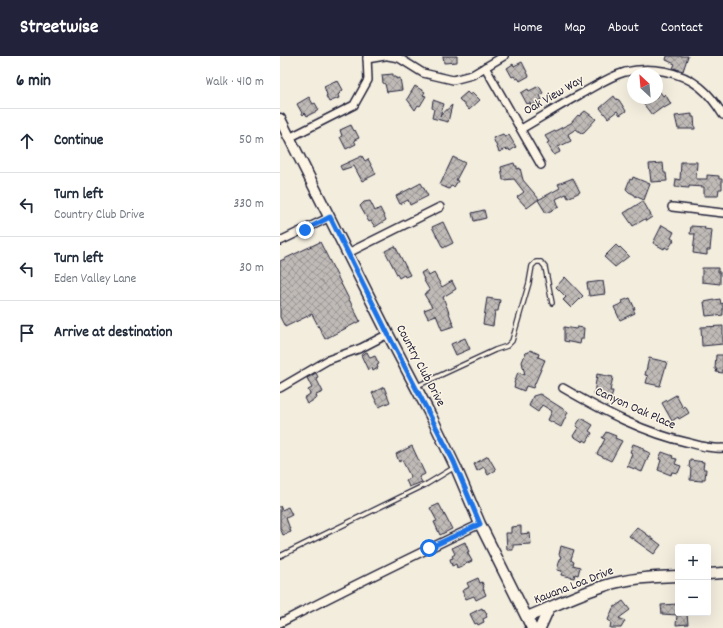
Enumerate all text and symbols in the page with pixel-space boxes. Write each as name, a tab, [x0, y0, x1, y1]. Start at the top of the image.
text: Streetwise	[20, 15, 98, 42]
text: Home	[513, 18, 542, 38]
text: Map	[564, 18, 586, 38]
text: About	[608, 18, 639, 38]
text: Contact	[661, 18, 703, 38]
north arrow	[627, 68, 663, 104]
text: 6 min	[16, 70, 51, 94]
street label: Oak View Way	[520, 71, 588, 121]
text: Walk · 410 m	[206, 73, 264, 92]
icon: ahead	[16, 130, 38, 152]
text: Continue	[54, 130, 103, 152]
text: 50 m	[239, 131, 264, 150]
text: Turn left	[54, 184, 103, 206]
icon: left	[16, 194, 38, 216]
text: 330 m	[233, 195, 264, 214]
text: Country Club Drive	[54, 206, 144, 225]
route end	[296, 221, 314, 239]
text: Turn left	[54, 248, 103, 270]
icon: left	[16, 258, 38, 280]
text: 30 m	[239, 259, 264, 278]
text: Eden Valley Lane	[54, 270, 136, 289]
icon: arrive	[16, 322, 38, 344]
text: Arrive at destination	[54, 322, 172, 344]
street label: Country Club Drive	[390, 322, 450, 411]
street label: Canyon Oak Place	[592, 383, 679, 435]
route start	[420, 539, 438, 557]
map controls	[675, 544, 711, 616]
button: +	[675, 544, 711, 580]
street label: Kauana Loa Drive	[531, 562, 617, 610]
button: −	[675, 580, 711, 616]

